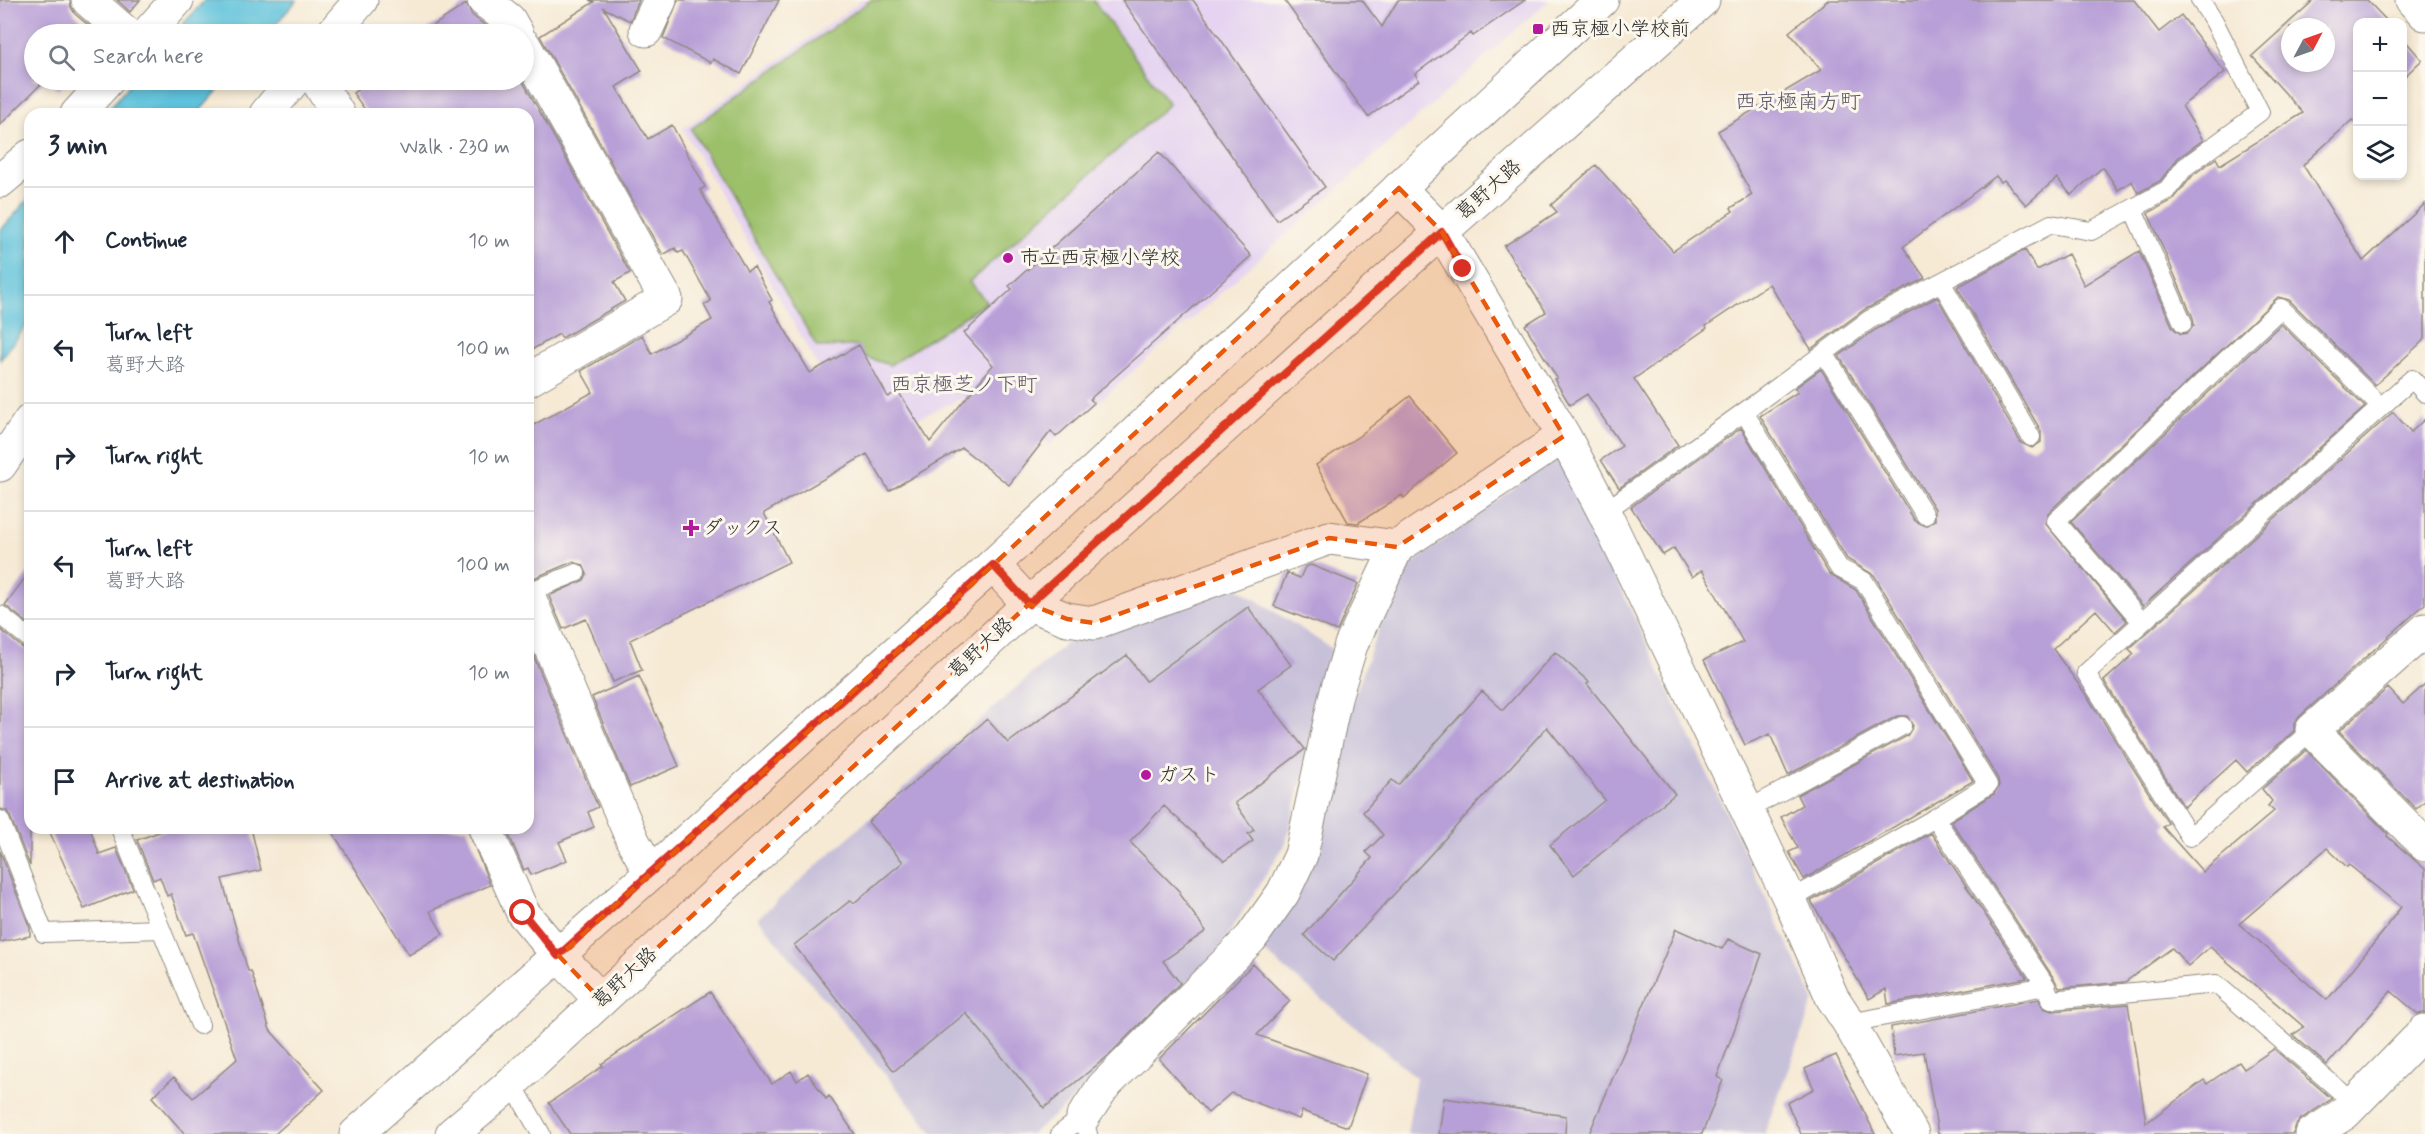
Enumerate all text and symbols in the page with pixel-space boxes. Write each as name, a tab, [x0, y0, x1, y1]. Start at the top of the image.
place label: 西京極小学校前	[1550, 16, 1690, 43]
north arrow	[2281, 18, 2335, 72]
map controls	[2353, 18, 2407, 180]
button: +	[2353, 18, 2407, 72]
marker: 西京極小学校前	[1531, 22, 1545, 36]
search box	[24, 24, 534, 90]
icon: search	[45, 41, 78, 74]
text: Search here	[93, 43, 204, 71]
button: −	[2353, 72, 2407, 126]
district label: 西京極南方町	[1735, 88, 1861, 116]
button: layers	[2353, 126, 2407, 180]
text: 3 min	[48, 130, 108, 164]
text: Walk · 230 m	[400, 134, 510, 161]
street label: 葛野大路	[1450, 153, 1528, 227]
icon: ahead	[48, 225, 81, 258]
text: Continue	[105, 227, 187, 255]
text: 10 m	[468, 228, 510, 255]
place label: 市立西京極小学校	[1020, 245, 1180, 272]
marker: 市立西京極小学校	[1001, 251, 1015, 265]
route end	[1449, 255, 1475, 281]
text: Turn left	[105, 320, 193, 348]
icon: left	[48, 333, 81, 366]
text: 100 m	[456, 336, 510, 363]
text: 葛野大路	[105, 352, 185, 379]
district label: 西京極芝ノ下町	[891, 371, 1038, 399]
icon: right	[48, 441, 81, 474]
text: Turn right	[105, 443, 203, 471]
text: 10 m	[468, 444, 510, 471]
place label: ダックス	[703, 515, 783, 542]
marker: ダックス	[684, 521, 698, 535]
text: Turn left	[105, 536, 193, 564]
icon: left	[48, 549, 81, 582]
text: 100 m	[456, 552, 510, 579]
text: 葛野大路	[105, 568, 185, 595]
street label: 葛野大路	[943, 611, 1019, 685]
icon: right	[48, 657, 81, 690]
text: Turn right	[105, 659, 203, 687]
text: 10 m	[468, 660, 510, 687]
place label: ガスト	[1158, 762, 1220, 789]
icon: arrive	[48, 765, 81, 798]
text: Arrive at destination	[105, 767, 295, 795]
marker: ガスト	[1139, 768, 1153, 782]
route start	[509, 899, 535, 925]
street label: 葛野大路	[587, 941, 663, 1015]

